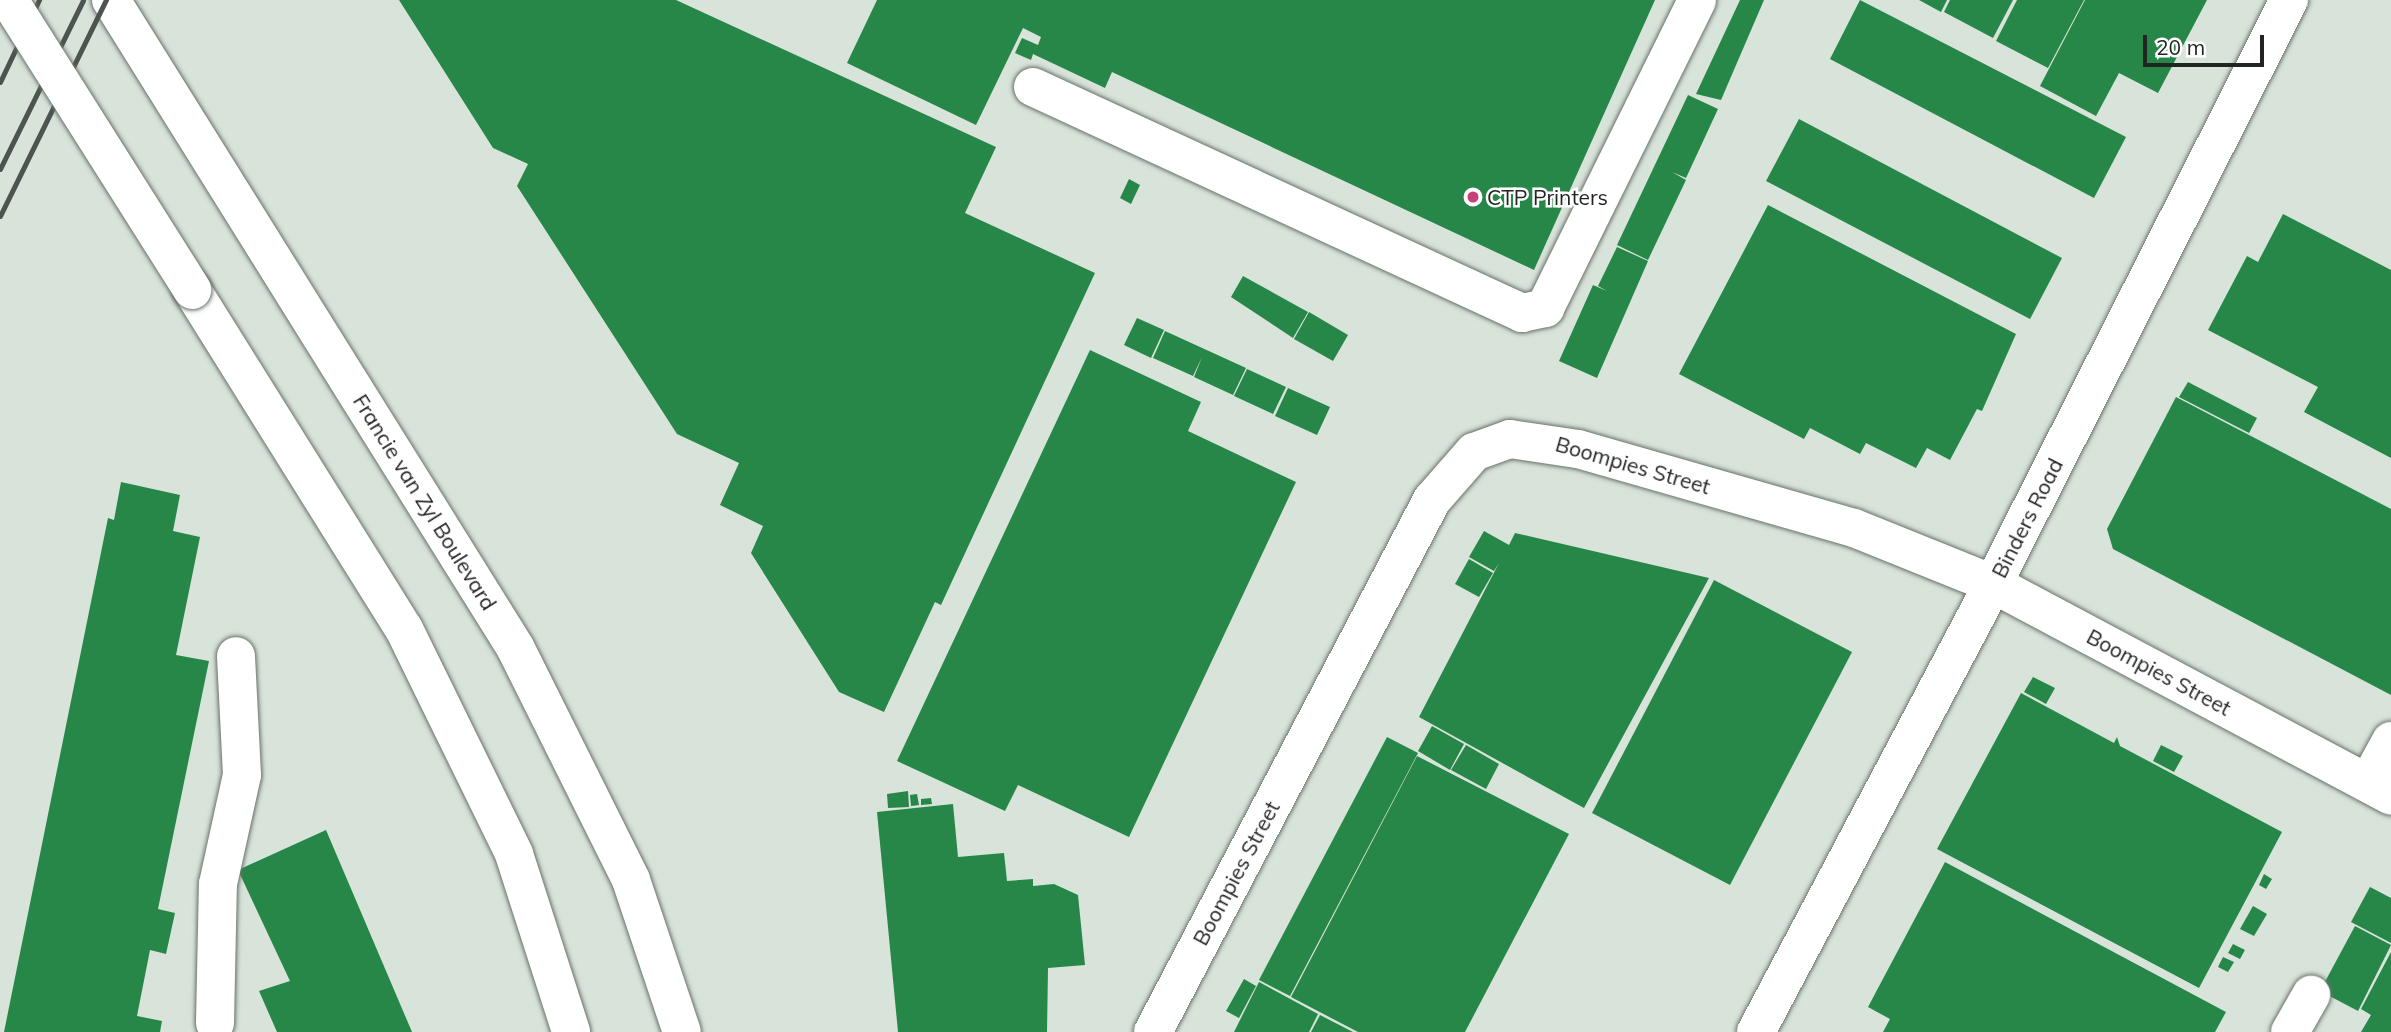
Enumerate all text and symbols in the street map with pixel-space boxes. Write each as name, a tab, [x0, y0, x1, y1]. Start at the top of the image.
scale bar	[2146, 21, 2267, 65]
text: 20 m	[2156, 34, 2205, 60]
place label: CTP Printers	[1487, 184, 1608, 210]
marker: CTP Printers	[1465, 189, 1481, 205]
street label: Francie van Zyl Boulevard	[348, 390, 502, 614]
street label: Boompies Street	[1553, 431, 1713, 499]
street label: Binders Road	[1986, 454, 2068, 582]
street label: Boompies Street	[2083, 623, 2235, 721]
street label: Boompies Street	[1187, 797, 1285, 949]

